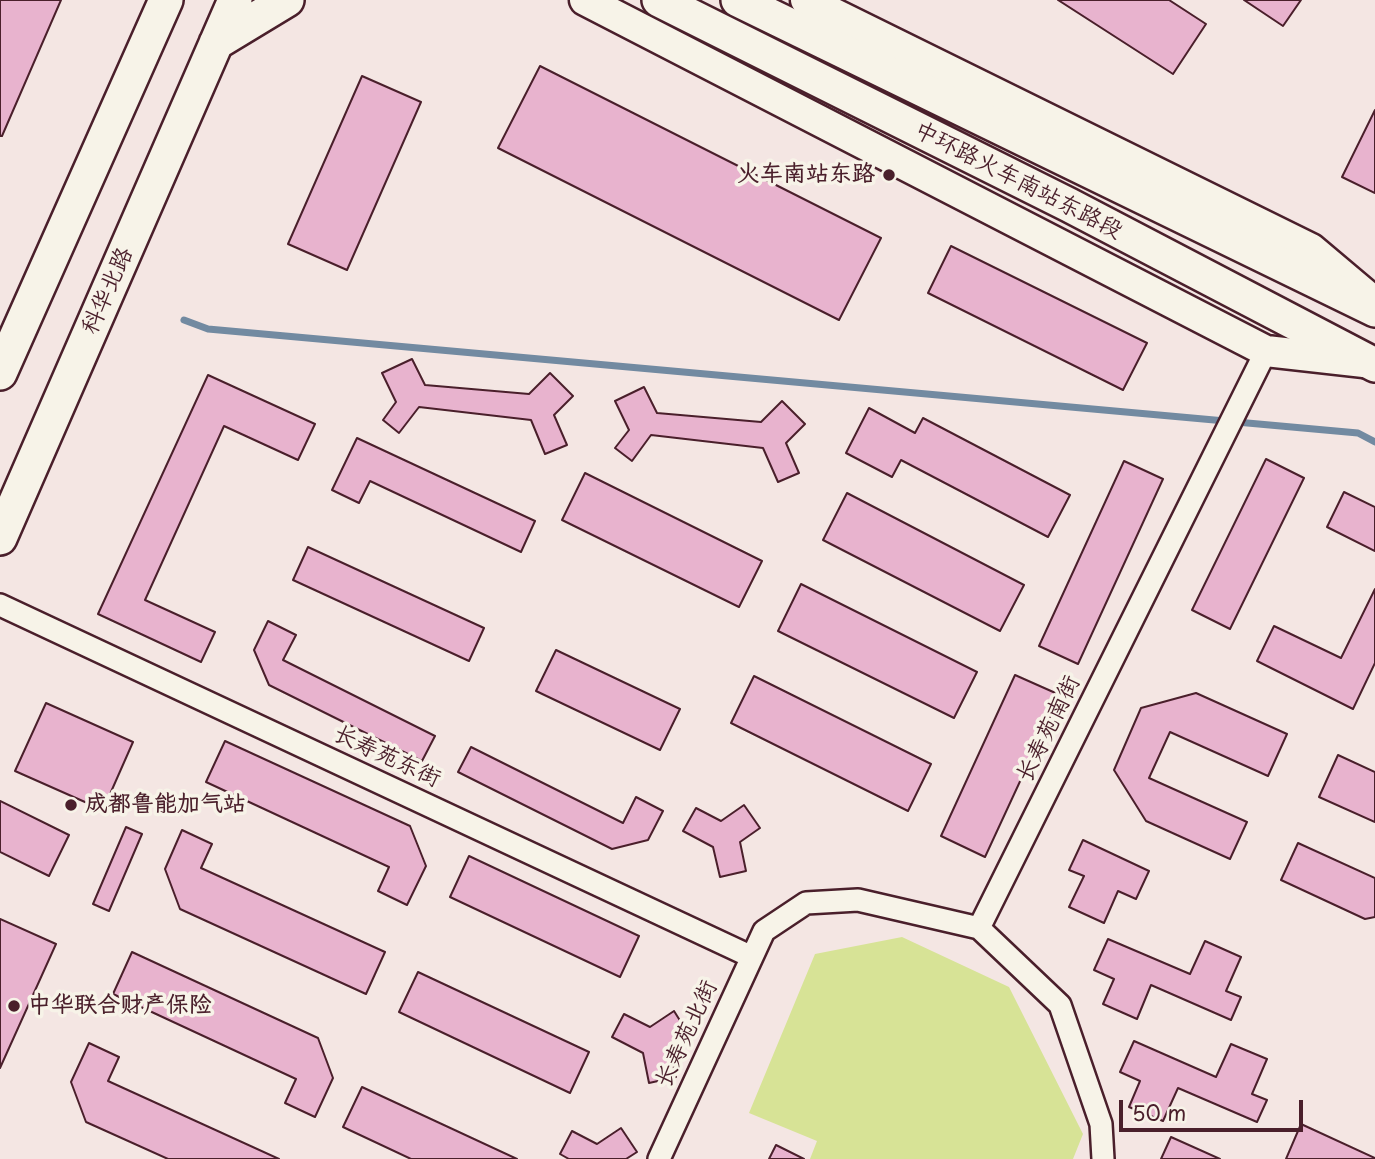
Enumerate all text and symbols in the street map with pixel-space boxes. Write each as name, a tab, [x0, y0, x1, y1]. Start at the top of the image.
street label: 中环路火车南站东路段	[909, 116, 1127, 246]
place label: 火车南站东路	[737, 161, 875, 189]
marker: 火车南站东路	[881, 167, 897, 183]
street label: 科华北路	[77, 243, 139, 339]
street label: 长寿苑南街	[1011, 671, 1087, 787]
street label: 长寿苑东街	[329, 720, 445, 794]
place label: 成都鲁能加气站	[85, 791, 246, 819]
marker: 成都鲁能加气站	[63, 797, 79, 813]
street label: 长寿苑北街	[650, 976, 724, 1092]
place label: 中华联合财产保险	[28, 992, 212, 1020]
marker: 中华联合财产保险	[6, 998, 22, 1014]
scale bar	[1123, 1086, 1307, 1130]
text: 50 m	[1132, 1096, 1186, 1128]

